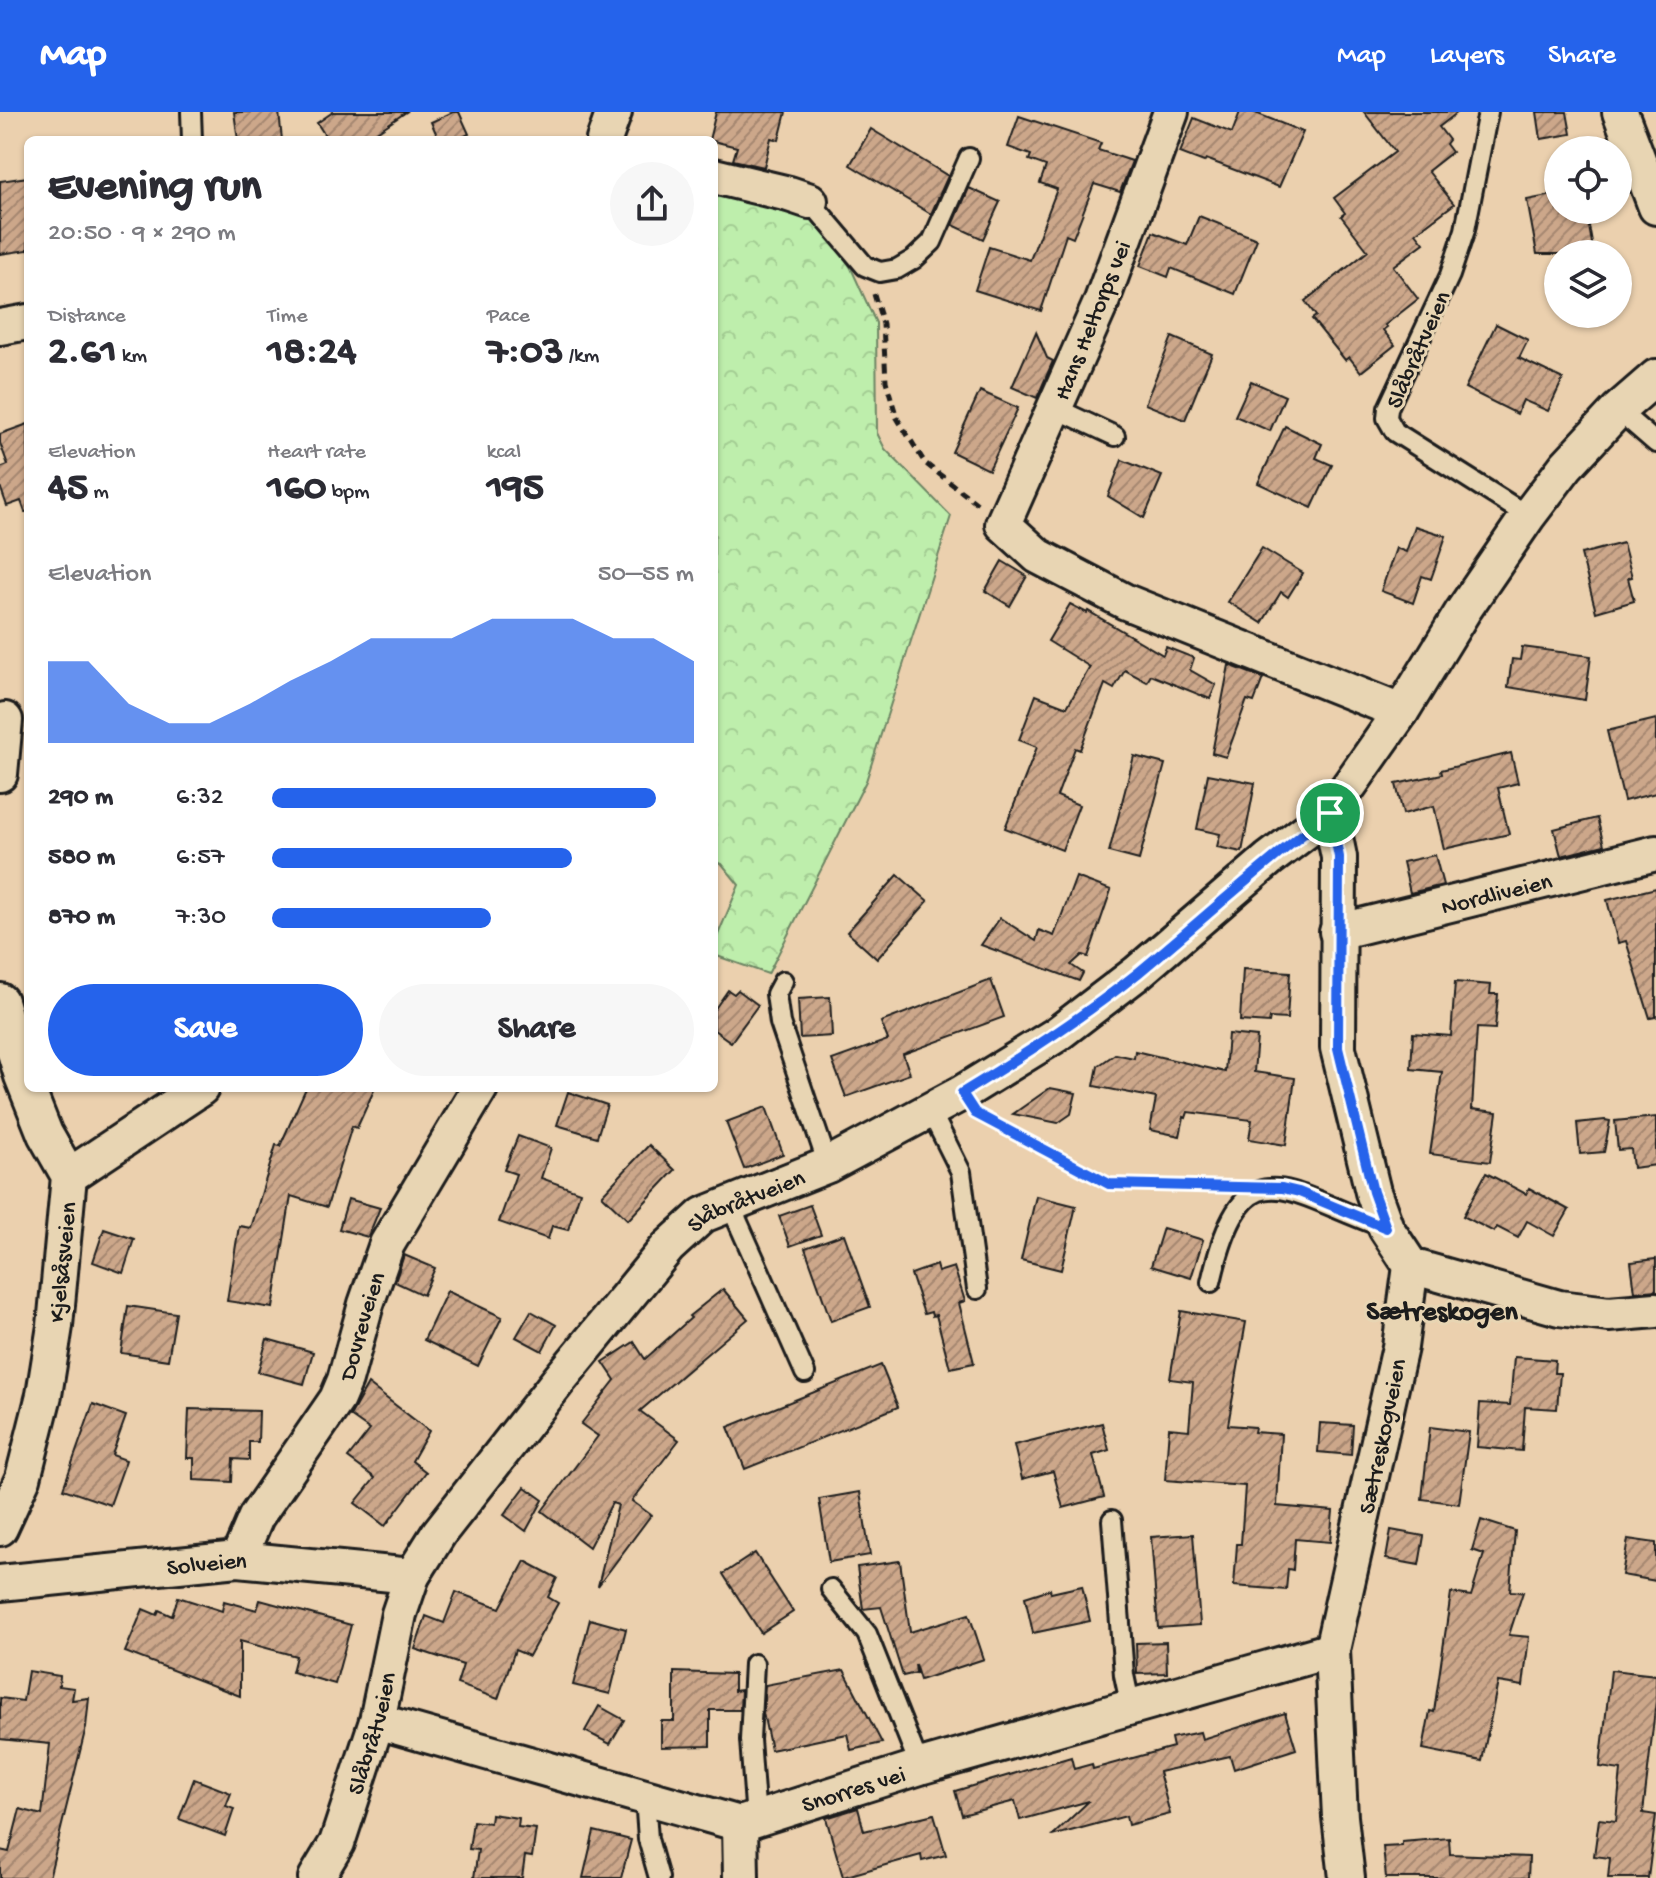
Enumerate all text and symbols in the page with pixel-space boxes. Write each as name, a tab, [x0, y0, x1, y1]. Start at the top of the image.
text: Map	[40, 34, 106, 78]
text: Map	[1337, 40, 1386, 73]
text: Layers	[1430, 40, 1504, 73]
text: Share	[1548, 40, 1616, 73]
map controls	[1544, 136, 1632, 328]
button: locate	[1544, 136, 1632, 224]
button: share	[610, 162, 694, 246]
text: Evening run	[48, 163, 261, 215]
text: 20:50 · 9 × 290 m	[48, 219, 236, 250]
street label: Hans Heltorps vei	[1049, 237, 1139, 405]
button: layers	[1544, 240, 1632, 328]
street label: Slåbråtveien	[1381, 286, 1459, 414]
text: Distance	[48, 304, 126, 330]
text: Time	[267, 304, 308, 330]
text: Pace	[487, 304, 530, 330]
text: 2.61	[48, 330, 117, 377]
text: 18:24	[267, 330, 357, 377]
text: 7:03	[487, 330, 564, 377]
text: km	[117, 344, 147, 370]
text: /km	[564, 344, 599, 370]
text: Elevation	[48, 440, 135, 466]
text: Heart rate	[267, 440, 366, 466]
text: kcal	[487, 440, 521, 466]
text: 45	[48, 466, 88, 513]
text: 160	[267, 466, 326, 513]
text: 195	[487, 466, 544, 513]
text: m	[88, 480, 109, 506]
text: bpm	[326, 480, 370, 506]
text: Elevation	[48, 560, 151, 591]
text: 50–55 m	[598, 560, 694, 591]
pin	[1296, 779, 1364, 847]
text: 290 m	[48, 783, 113, 814]
text: 6:32	[176, 783, 224, 814]
icon: arrive	[1308, 791, 1352, 835]
text: 580 m	[48, 843, 115, 874]
text: 6:57	[176, 843, 225, 874]
street label: Nordliveien	[1439, 868, 1556, 924]
text: 870 m	[48, 903, 115, 934]
text: 7:30	[176, 903, 226, 934]
button: Save	[48, 984, 363, 1076]
button: Share	[379, 984, 694, 1076]
street label: Slåbråtveien	[682, 1165, 810, 1241]
street label: Kjelsåsveien	[44, 1200, 85, 1324]
street label: Dovreveien	[334, 1268, 394, 1386]
district label: Sætreskogen	[1366, 1297, 1518, 1330]
street label: Sætreskogveien	[1354, 1356, 1415, 1517]
street label: Solveien	[166, 1548, 249, 1584]
street label: Slåbråtveien	[343, 1669, 405, 1799]
street label: Snorres vei	[799, 1762, 910, 1822]

